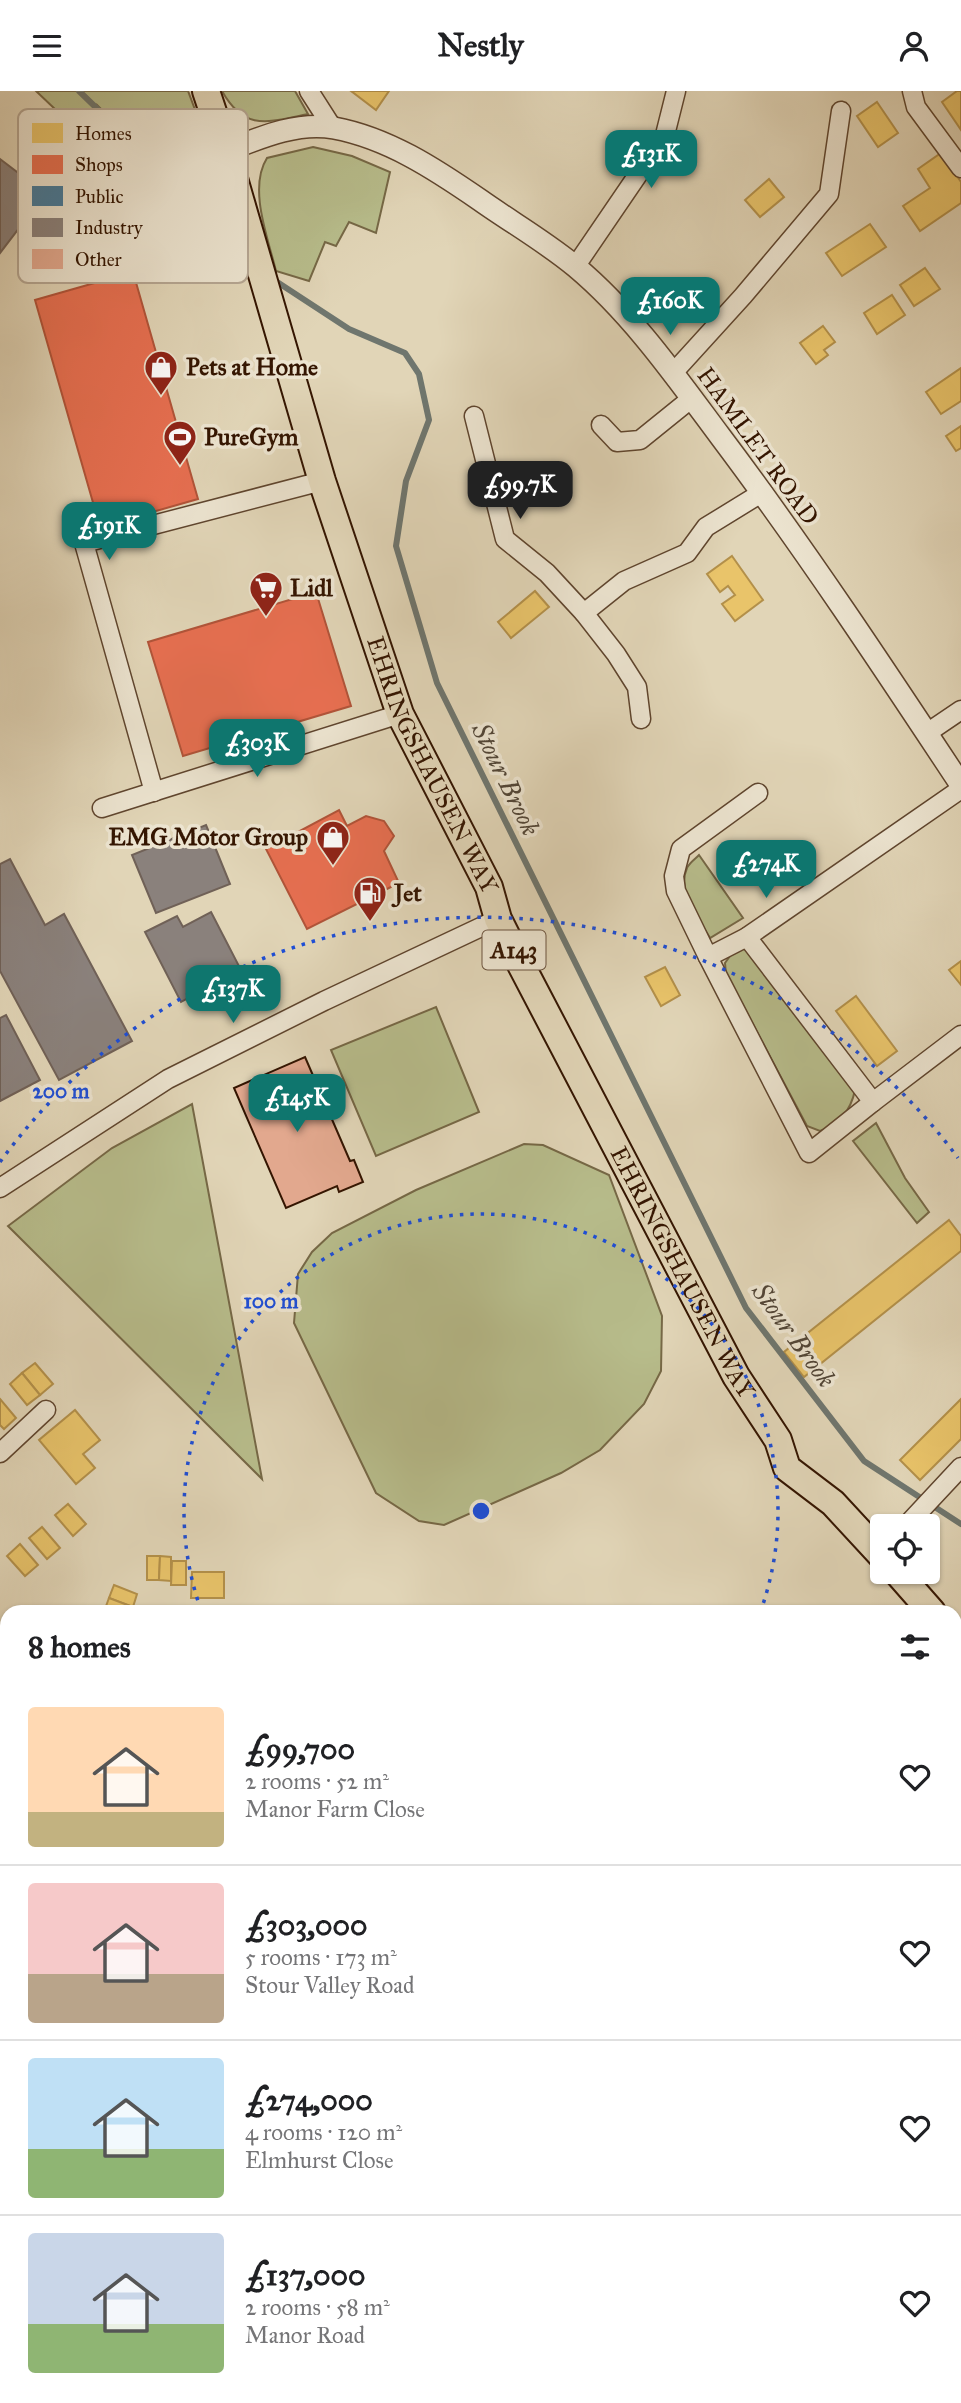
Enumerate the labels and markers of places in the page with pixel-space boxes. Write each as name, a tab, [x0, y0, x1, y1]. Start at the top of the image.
pin: £131K	[602, 131, 700, 190]
pin: £160K	[621, 278, 719, 337]
shop icon: Pets at Home	[142, 348, 180, 397]
place label: Pets at Home	[186, 352, 318, 382]
sports icon: PureGym	[161, 418, 199, 467]
place label: PureGym	[204, 422, 299, 452]
pin: £99.7K	[463, 461, 577, 521]
pin: £191K	[60, 503, 158, 562]
supermarket icon: Lidl	[247, 569, 285, 618]
place label: Lidl	[290, 573, 333, 603]
pin: £303K	[208, 719, 306, 779]
shop icon: EMG Motor Group	[314, 818, 352, 867]
place label: EMG Motor Group	[109, 822, 308, 852]
pin: £274K	[717, 841, 815, 900]
fuel station icon: Jet	[351, 874, 389, 923]
place label: Jet	[391, 878, 422, 908]
pin: £137K	[184, 965, 282, 1025]
pin: £145K	[248, 1075, 346, 1134]
centre of rings	[469, 1499, 493, 1523]

